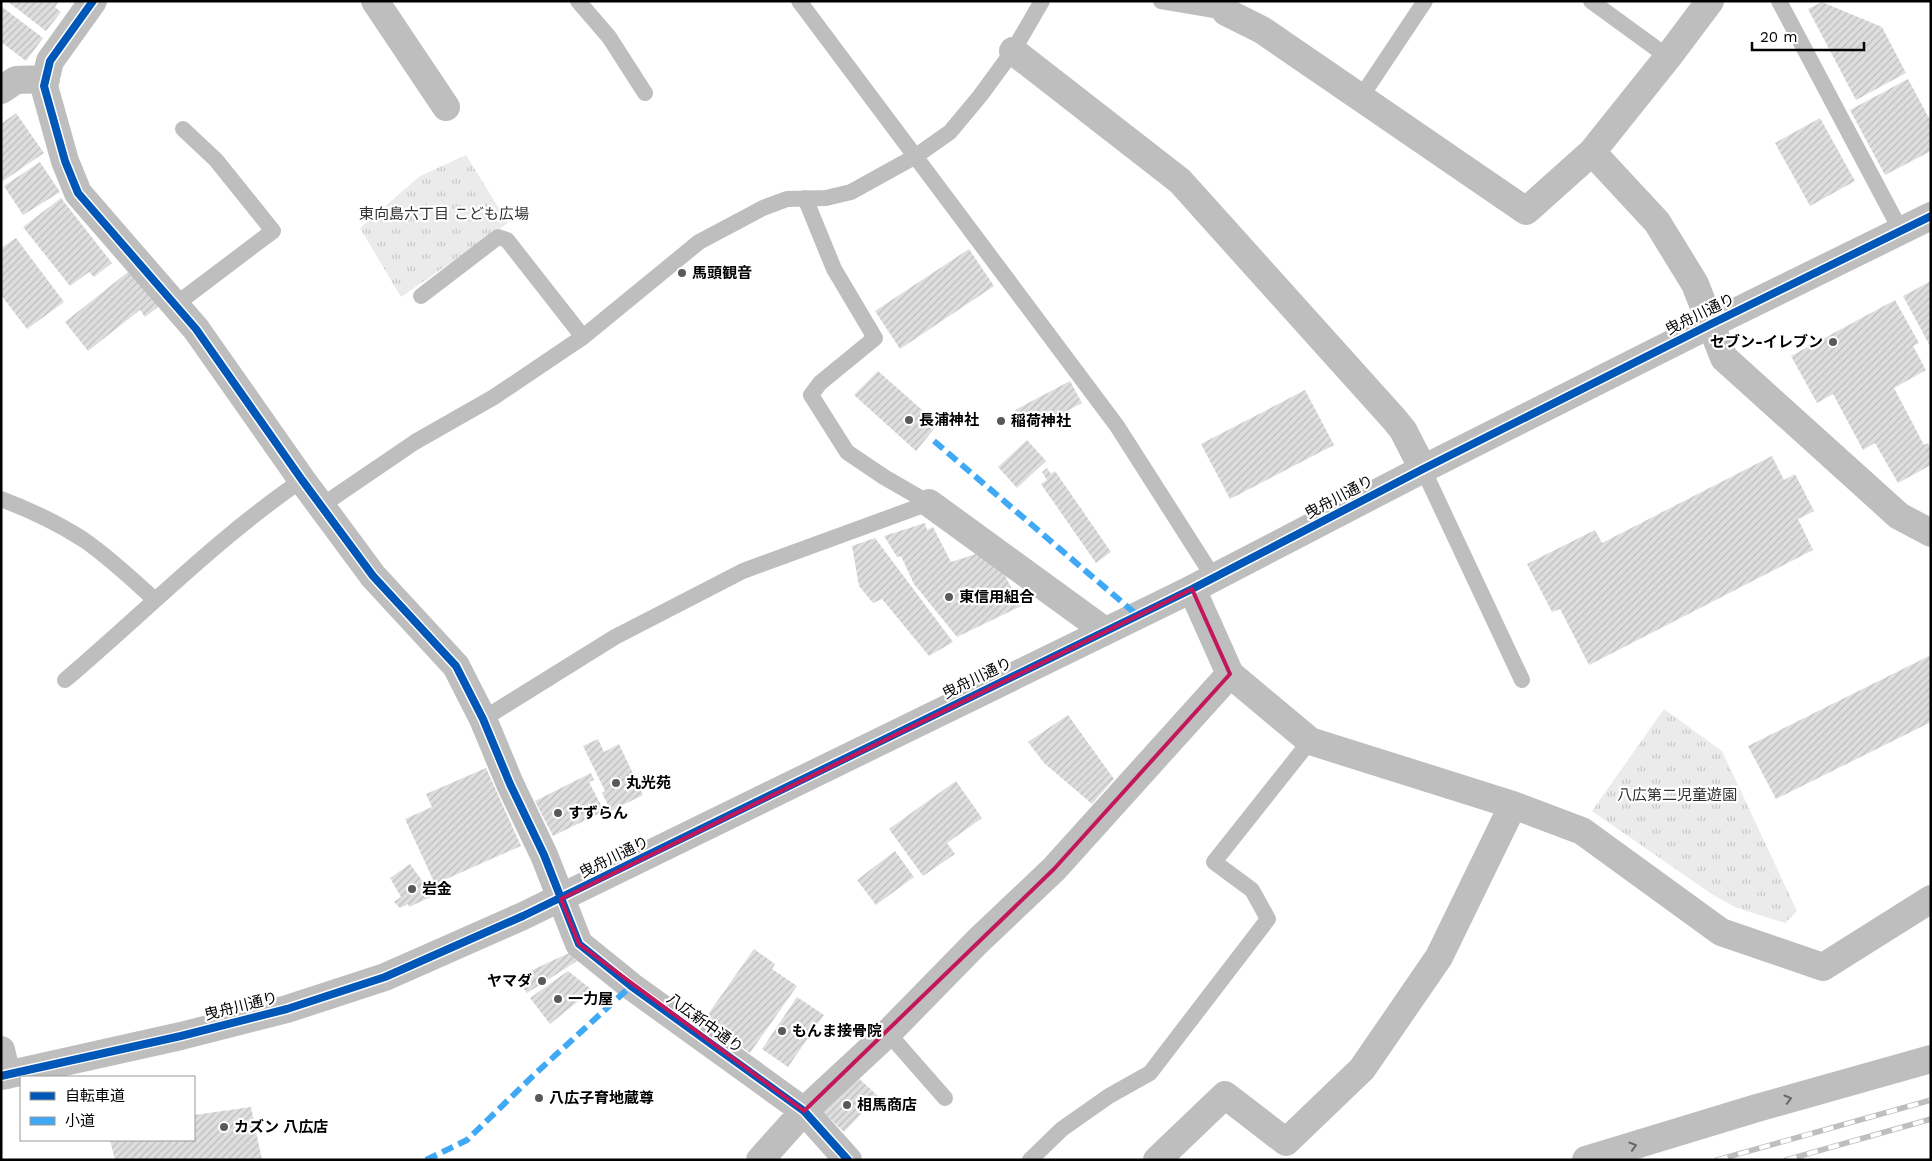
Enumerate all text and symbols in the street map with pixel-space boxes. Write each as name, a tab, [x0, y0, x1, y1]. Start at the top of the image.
scale bar	[1752, 20, 1864, 52]
text: 20 m	[1760, 28, 1798, 46]
park label: 東向島六丁目 こども広場	[359, 205, 529, 223]
place label: 馬頭観音	[692, 264, 752, 282]
marker: 馬頭観音	[676, 267, 688, 279]
street label: 曳舟川通り	[1662, 289, 1738, 339]
place label: セブン-イレブン	[1710, 333, 1823, 351]
marker: セブン-イレブン	[1827, 336, 1839, 348]
place label: 長浦神社	[919, 411, 979, 429]
place label: 稲荷神社	[1011, 412, 1071, 430]
marker: 長浦神社	[903, 414, 915, 426]
marker: 稲荷神社	[995, 415, 1007, 427]
street label: 曳舟川通り	[1302, 471, 1376, 523]
place label: 東信用組合	[959, 588, 1035, 606]
marker: 東信用組合	[943, 591, 955, 603]
street label: 曳舟川通り	[939, 653, 1015, 703]
place label: 丸光苑	[626, 774, 671, 792]
marker: 丸光苑	[610, 777, 622, 789]
park label: 八広第二児童遊園	[1617, 786, 1737, 804]
place label: すずらん	[568, 804, 628, 822]
marker: すずらん	[552, 807, 564, 819]
street label: 曳舟川通り	[576, 832, 652, 882]
place label: 岩金	[422, 880, 452, 898]
marker: 岩金	[406, 883, 418, 895]
place label: ヤマダ	[487, 972, 532, 990]
marker: ヤマダ	[536, 975, 548, 987]
street label: 曳舟川通り	[202, 988, 280, 1024]
street label: 八広新中通り	[663, 989, 747, 1057]
place label: 一力屋	[568, 990, 613, 1008]
marker: 一力屋	[552, 993, 564, 1005]
place label: もんま接骨院	[792, 1022, 882, 1040]
marker: もんま接骨院	[776, 1025, 788, 1037]
legend	[20, 1076, 195, 1141]
text: 自転車道	[65, 1087, 125, 1105]
place label: 八広子育地蔵尊	[549, 1089, 654, 1107]
marker: 八広子育地蔵尊	[533, 1092, 545, 1104]
one-way arrow	[1784, 1094, 1792, 1104]
place label: 相馬商店	[857, 1096, 917, 1114]
marker: 相馬商店	[841, 1099, 853, 1111]
text: 小道	[65, 1112, 95, 1130]
place label: カズン 八広店	[234, 1118, 328, 1136]
marker: カズン 八広店	[218, 1121, 230, 1133]
one-way arrow	[1628, 1141, 1636, 1151]

